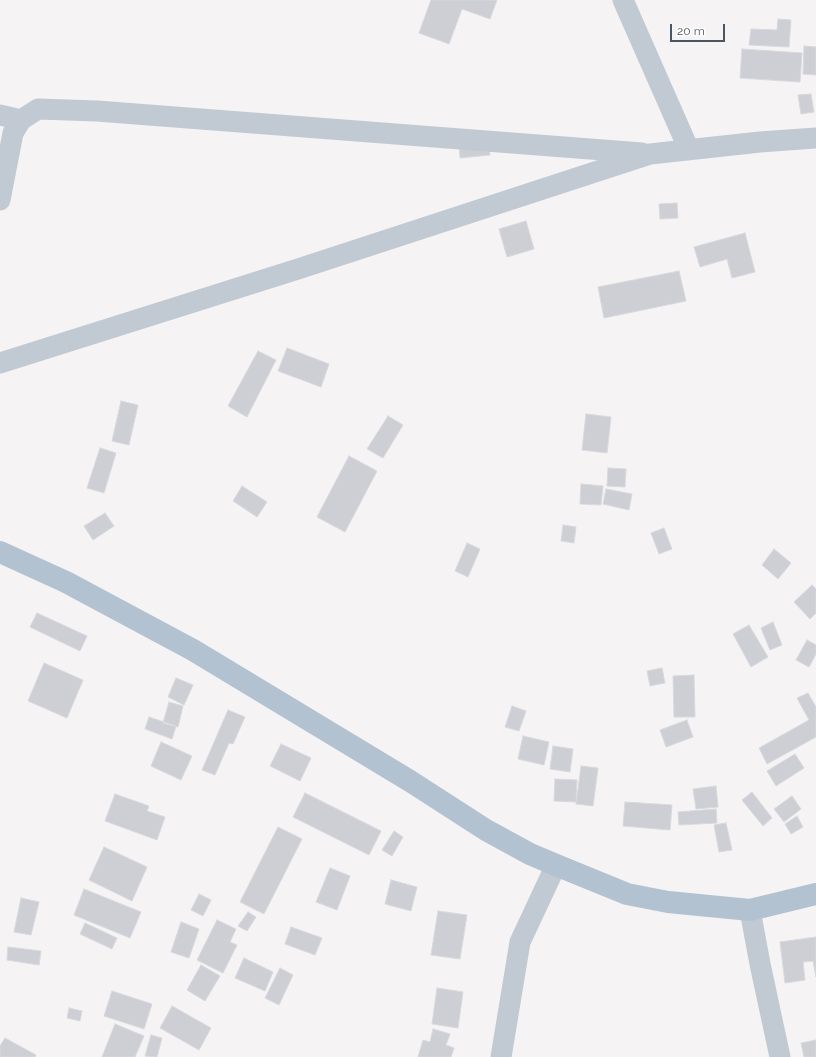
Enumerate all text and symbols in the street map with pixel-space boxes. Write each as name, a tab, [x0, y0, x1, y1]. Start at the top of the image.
scale bar	[672, 16, 727, 42]
text: 20 m	[677, 24, 705, 38]

